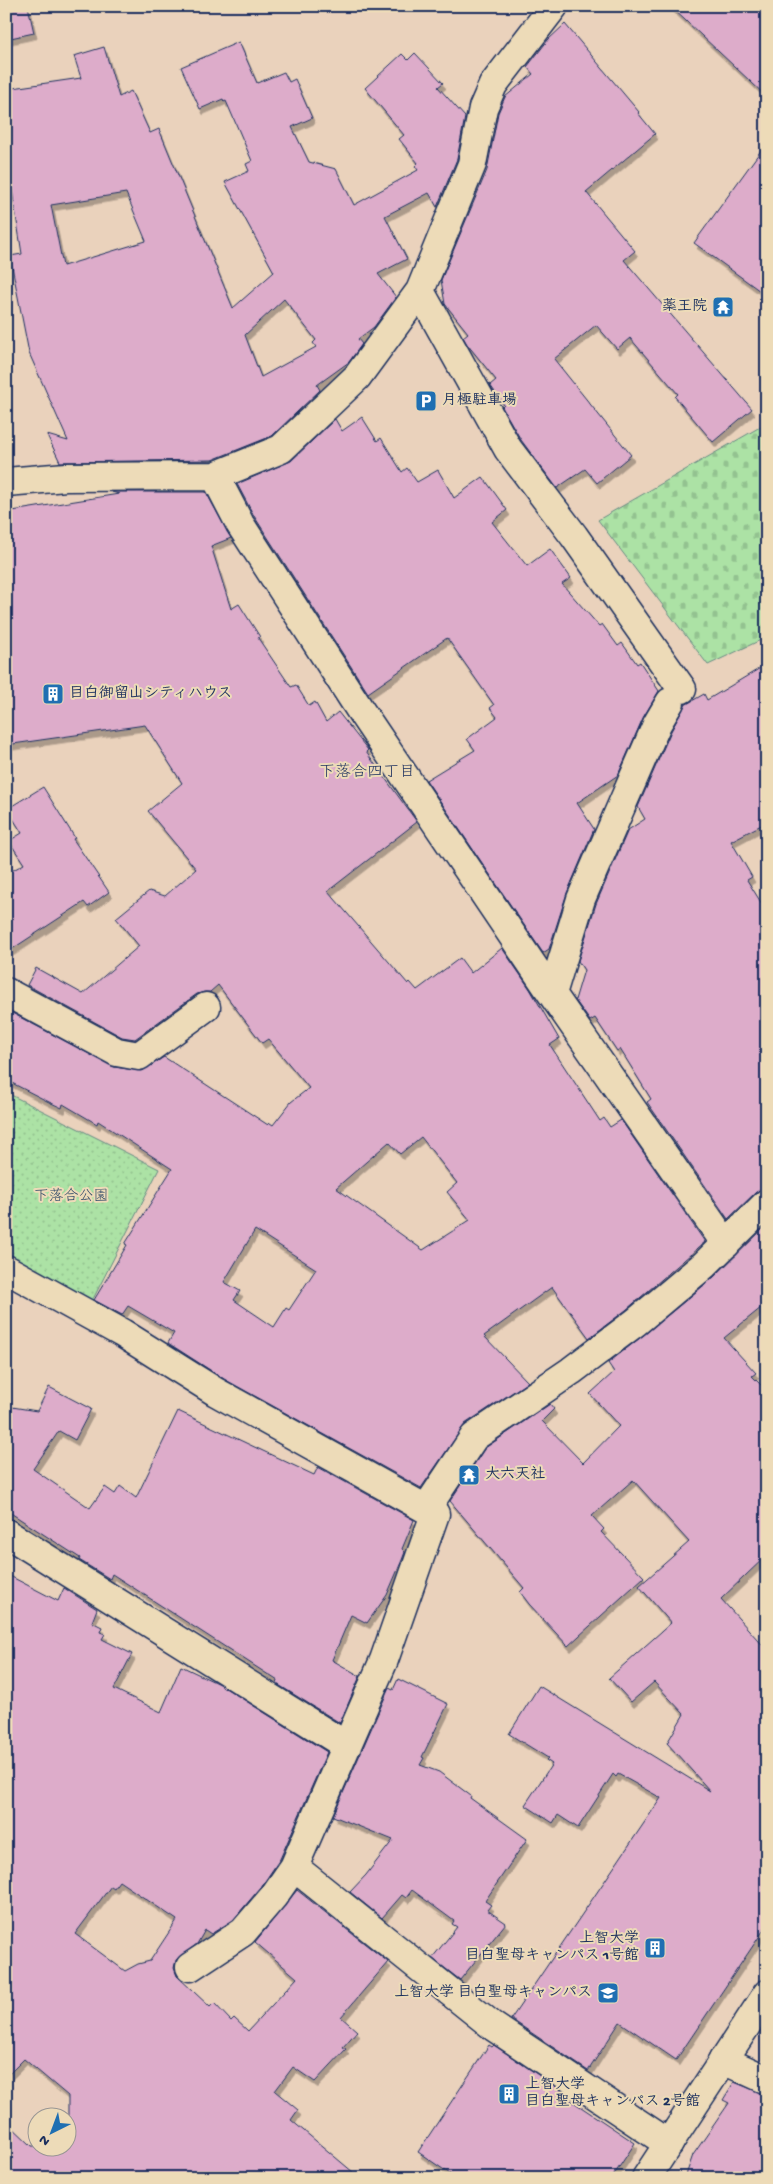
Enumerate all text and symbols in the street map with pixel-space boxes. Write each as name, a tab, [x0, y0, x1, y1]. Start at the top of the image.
temple icon: 薬王院	[711, 295, 735, 319]
place label: 薬王院	[662, 297, 707, 316]
parking icon: 月極駐車場	[414, 389, 438, 413]
place label: 月極駐車場	[442, 391, 517, 410]
building icon: 目白御留山シティハウス	[41, 682, 65, 706]
place label: 目白御留山シティハウス	[69, 684, 232, 703]
district label: 下落合四丁目	[319, 763, 415, 783]
park label: 下落合公園	[33, 1187, 109, 1206]
temple icon: 大六天社	[457, 1463, 481, 1487]
place label: 大六天社	[485, 1465, 545, 1484]
place label: 上智大学 目白聖母キャンパス 1号館	[465, 1929, 639, 1965]
building icon: 上智大学 目白聖母キャンパス 1号館	[643, 1936, 667, 1960]
school or university icon: 上智大学 目白聖母キャンパス	[596, 1981, 620, 2005]
place label: 上智大学 目白聖母キャンパス	[394, 1983, 592, 2002]
place label: 上智大学 目白聖母キャンパス 2号館	[525, 2075, 700, 2111]
building icon: 上智大学 目白聖母キャンパス 2号館	[497, 2082, 521, 2106]
north arrow	[28, 2106, 78, 2156]
text: N	[36, 2130, 54, 2149]

